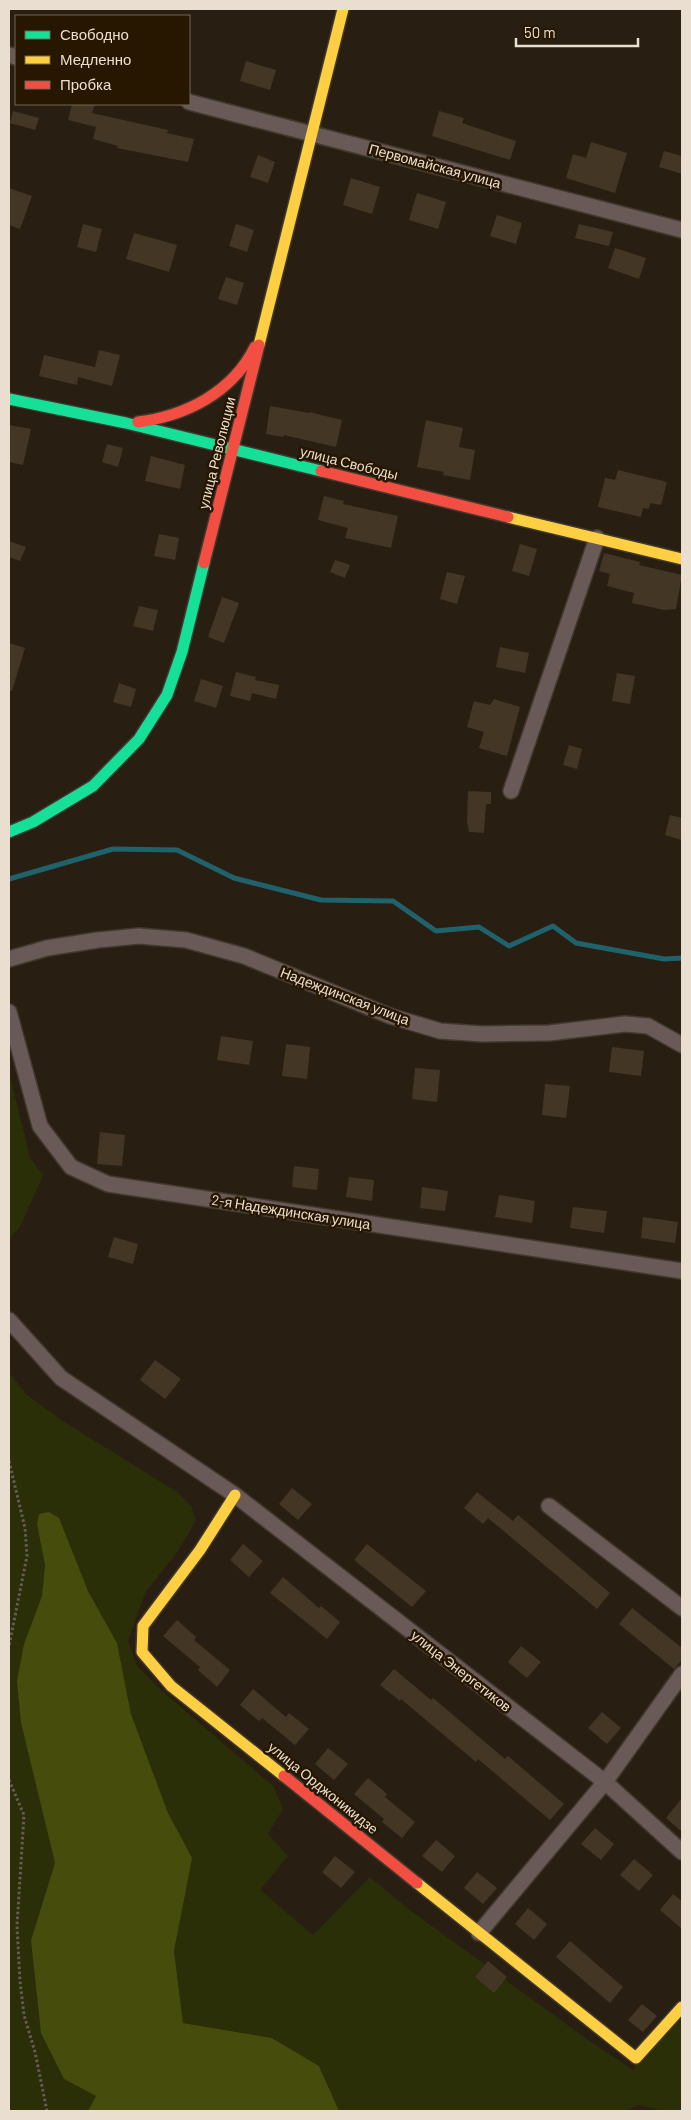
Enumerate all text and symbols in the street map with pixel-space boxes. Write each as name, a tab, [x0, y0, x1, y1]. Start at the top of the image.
legend	[15, 15, 190, 105]
scale bar	[516, 15, 638, 47]
text: 50 m	[524, 23, 556, 41]
text: Свободно	[60, 25, 129, 43]
text: Медленно	[60, 50, 131, 68]
text: Пробка	[60, 75, 112, 93]
street label: Первомайская улица	[367, 140, 503, 191]
street label: улица Революции	[194, 395, 239, 511]
street label: улица Свободы	[298, 442, 400, 483]
street label: Надеждинская улица	[278, 963, 412, 1028]
street label: 2-я Надеждинская улица	[211, 1191, 372, 1232]
street label: улица Энергетиков	[408, 1626, 515, 1715]
street label: улица Орджоникидзе	[265, 1738, 382, 1837]

